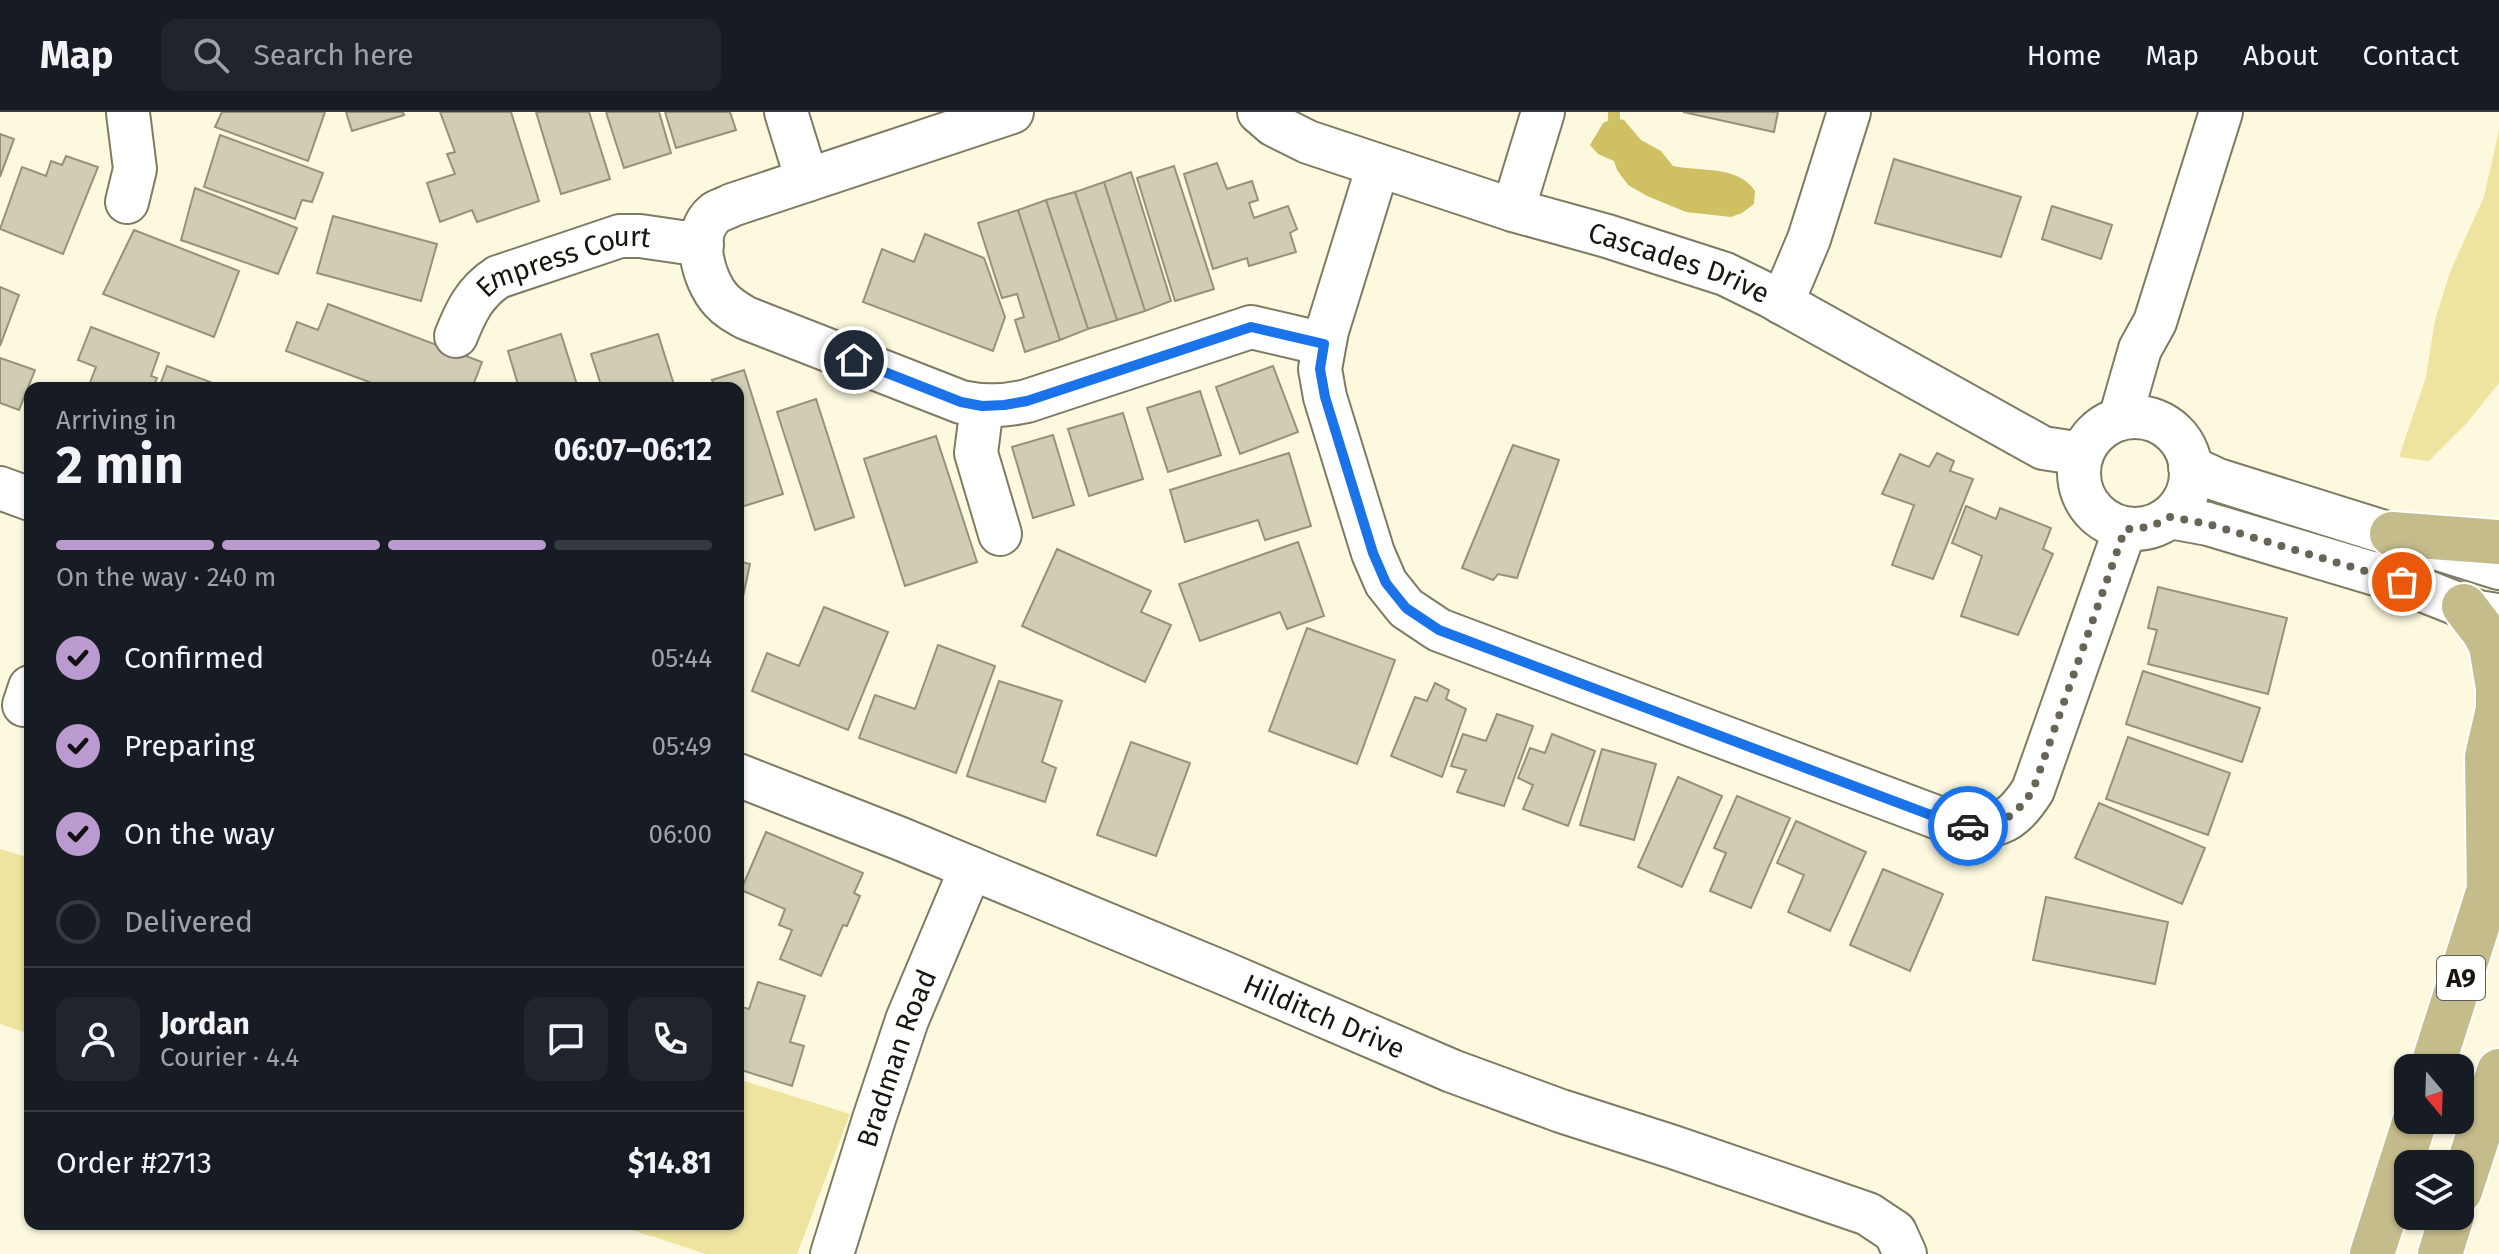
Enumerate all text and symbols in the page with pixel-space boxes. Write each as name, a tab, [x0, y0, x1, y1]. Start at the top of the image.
search box	[161, 19, 721, 91]
text: Map	[40, 32, 113, 78]
icon: search	[189, 33, 233, 77]
text: Search here	[253, 37, 414, 73]
text: Home	[2027, 39, 2101, 72]
text: Map	[2145, 39, 2199, 72]
text: About	[2243, 39, 2318, 72]
text: Contact	[2362, 39, 2459, 72]
street label: Cascades Drive	[1585, 215, 1775, 310]
street label: Empress Court	[469, 220, 654, 304]
pin	[820, 326, 888, 394]
icon: home	[832, 338, 876, 382]
text: Arriving in	[56, 405, 177, 436]
text: 06:07–06:12	[554, 432, 712, 468]
text: 2 min	[56, 434, 184, 497]
pin	[2368, 548, 2436, 616]
icon: bag	[2380, 560, 2424, 604]
text: On the way · 240 m	[56, 562, 276, 593]
icon: check	[56, 636, 100, 680]
text: Confirmed	[124, 640, 264, 676]
text: 05:44	[651, 643, 712, 674]
icon: check	[56, 724, 100, 768]
text: Preparing	[124, 728, 255, 764]
text: 05:49	[651, 731, 712, 762]
courier	[1928, 786, 2008, 866]
icon: car	[1946, 804, 1990, 848]
icon: check	[56, 812, 100, 856]
text: On the way	[124, 816, 275, 852]
text: 06:00	[648, 819, 712, 850]
text: Delivered	[124, 904, 253, 940]
road number: A9	[2437, 956, 2485, 1000]
street label: Bradman Road	[850, 964, 943, 1151]
street label: Hilditch Drive	[1239, 967, 1410, 1065]
button: person	[56, 997, 140, 1081]
button: chat	[524, 997, 608, 1081]
button: phone	[628, 997, 712, 1081]
text: Jordan	[160, 1006, 250, 1042]
text: Courier · 4.4	[160, 1042, 299, 1073]
north arrow	[2394, 1054, 2474, 1134]
map controls	[2394, 1054, 2474, 1230]
text: Order #2713	[56, 1145, 212, 1181]
text: $14.81	[628, 1145, 712, 1181]
button: layers	[2394, 1150, 2474, 1230]

